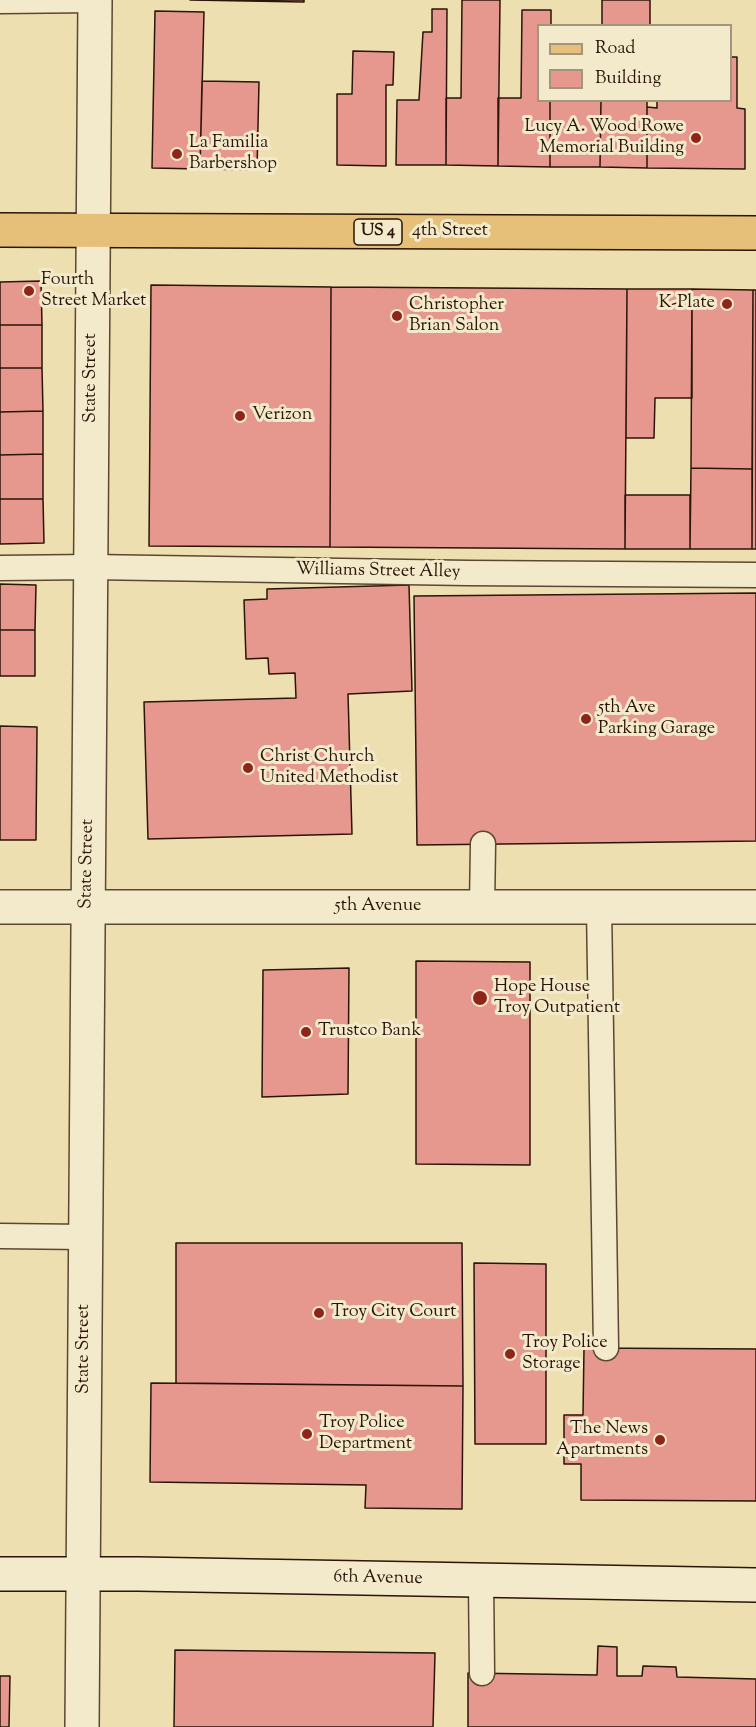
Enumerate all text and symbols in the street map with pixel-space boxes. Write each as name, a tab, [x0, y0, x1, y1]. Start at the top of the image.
legend	[537, 24, 732, 102]
text: Road	[595, 36, 635, 62]
text: Building	[595, 66, 661, 92]
place label: Lucy A. Wood Rowe Memorial Building	[524, 117, 684, 160]
marker: Lucy A. Wood Rowe Memorial Building	[689, 131, 703, 145]
place label: La Familia Barbershop	[189, 133, 277, 176]
marker: La Familia Barbershop	[170, 147, 184, 161]
road number: US 4	[354, 219, 402, 245]
street label: 4th Street	[412, 221, 488, 243]
place label: Fourth Street Market	[41, 270, 146, 312]
marker: Fourth Street Market	[22, 284, 36, 298]
place label: K-Plate	[659, 293, 715, 315]
place label: Christopher Brian Salon	[409, 295, 504, 338]
marker: K-Plate	[720, 297, 734, 311]
marker: Christopher Brian Salon	[390, 309, 404, 323]
street label: State Street	[81, 333, 103, 423]
place label: Verizon	[252, 405, 312, 427]
marker: Verizon	[233, 409, 247, 423]
street label: Williams Street Alley	[295, 560, 461, 584]
place label: 5th Ave Parking Garage	[598, 698, 715, 740]
marker: 5th Ave Parking Garage	[579, 712, 593, 726]
place label: Christ Church United Methodist	[260, 747, 398, 789]
marker: Christ Church United Methodist	[241, 761, 255, 775]
street label: State Street	[76, 819, 100, 909]
street label: 5th Avenue	[335, 896, 421, 918]
place label: Hope House Troy Outpatient	[494, 977, 620, 1020]
marker: Hope House Troy Outpatient	[471, 989, 489, 1007]
place label: Trustco Bank	[318, 1021, 421, 1043]
marker: Trustco Bank	[299, 1025, 313, 1039]
place label: Troy City Court	[331, 1302, 456, 1324]
street label: State Street	[74, 1304, 96, 1394]
marker: Troy City Court	[312, 1306, 326, 1320]
place label: Troy Police Storage	[522, 1333, 608, 1376]
marker: Troy Police Storage	[503, 1347, 517, 1361]
place label: Troy Police Department	[319, 1413, 412, 1456]
place label: The News Apartments	[556, 1419, 648, 1462]
marker: Troy Police Department	[300, 1427, 314, 1441]
marker: The News Apartments	[653, 1433, 667, 1447]
street label: 6th Avenue	[333, 1567, 423, 1591]

